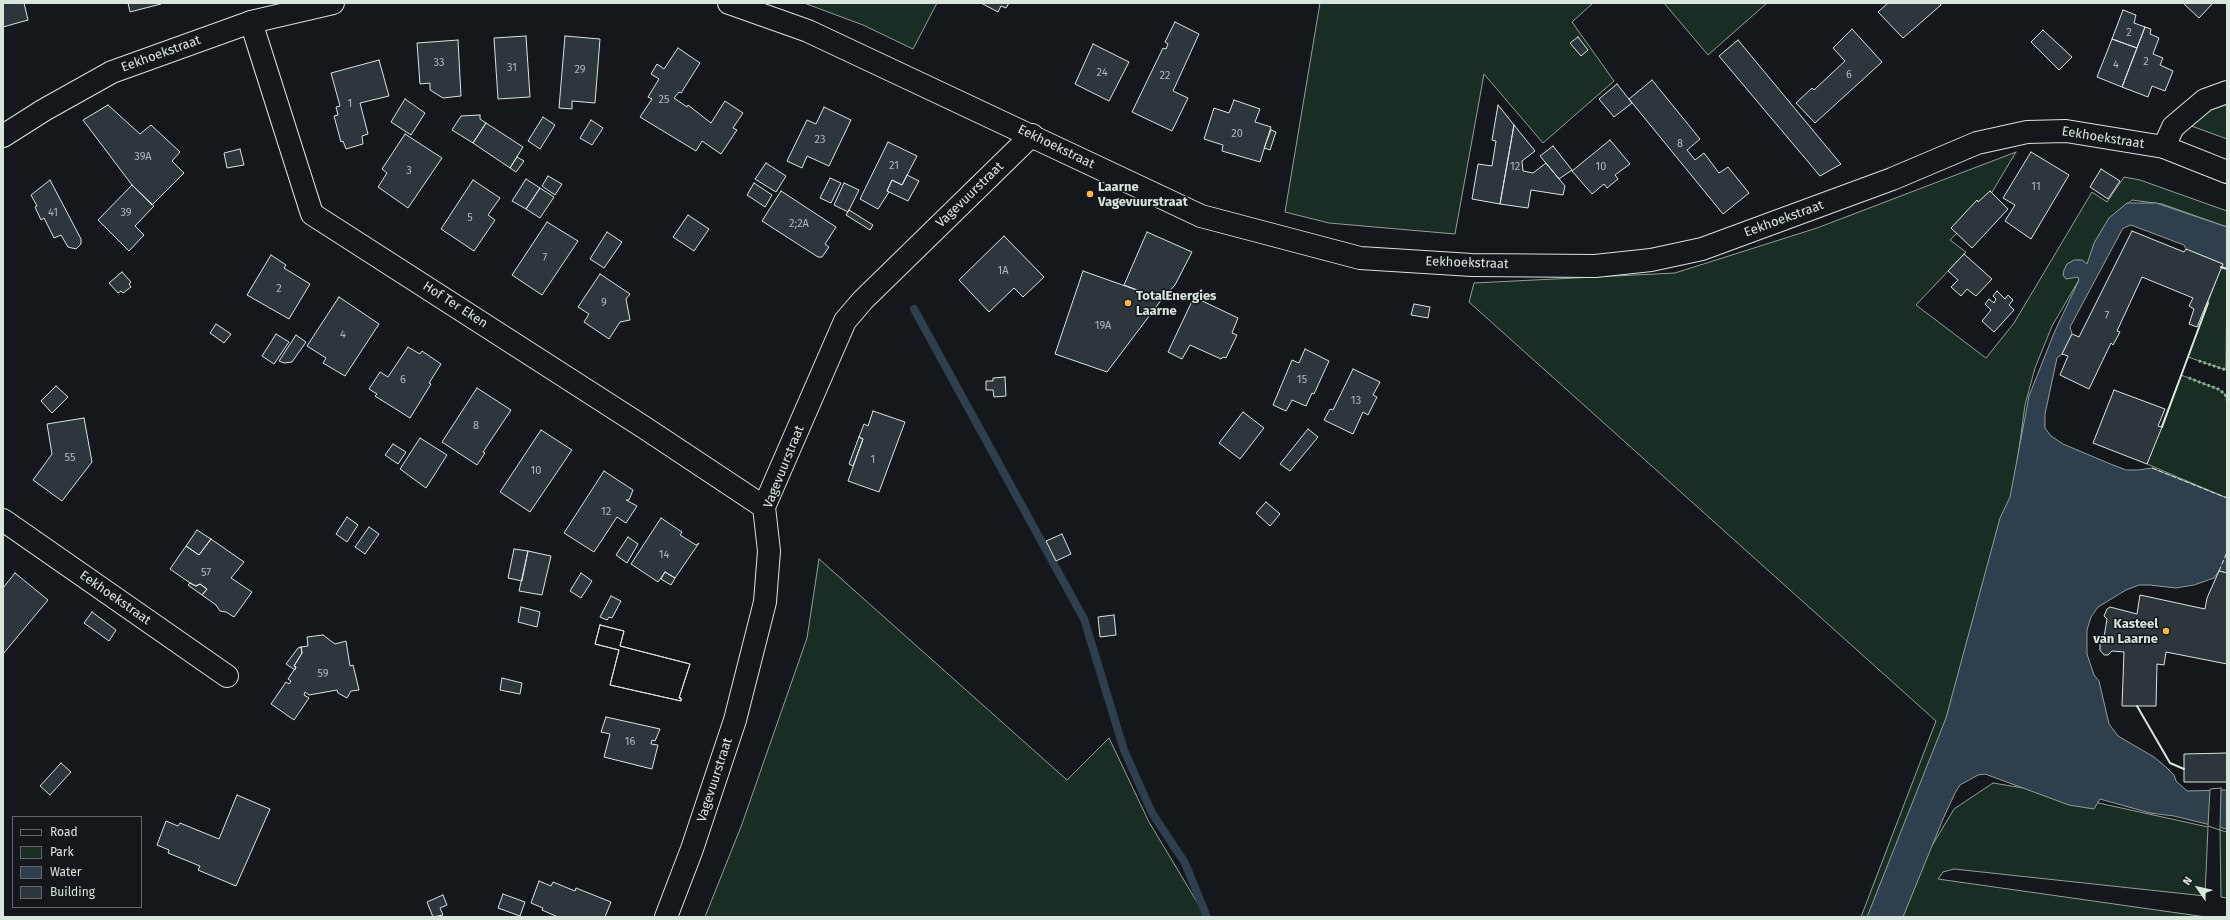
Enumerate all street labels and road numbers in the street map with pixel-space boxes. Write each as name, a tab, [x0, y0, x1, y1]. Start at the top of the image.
street label: Eekhoekstraat	[119, 32, 203, 76]
street label: Eekhoekstraat	[1015, 122, 1097, 172]
street label: Eekhoekstraat	[2061, 124, 2145, 152]
street label: Vagevuurstraat	[933, 159, 1007, 231]
street label: Eekhoekstraat	[1742, 197, 1826, 241]
street label: Eekhoekstraat	[1425, 254, 1509, 272]
street label: Hof Ter Eken	[420, 278, 490, 332]
street label: Vagevuurstraat	[760, 423, 808, 511]
street label: Eekhoekstraat	[76, 568, 154, 628]
street label: Vagevuurstraat	[694, 736, 736, 824]

